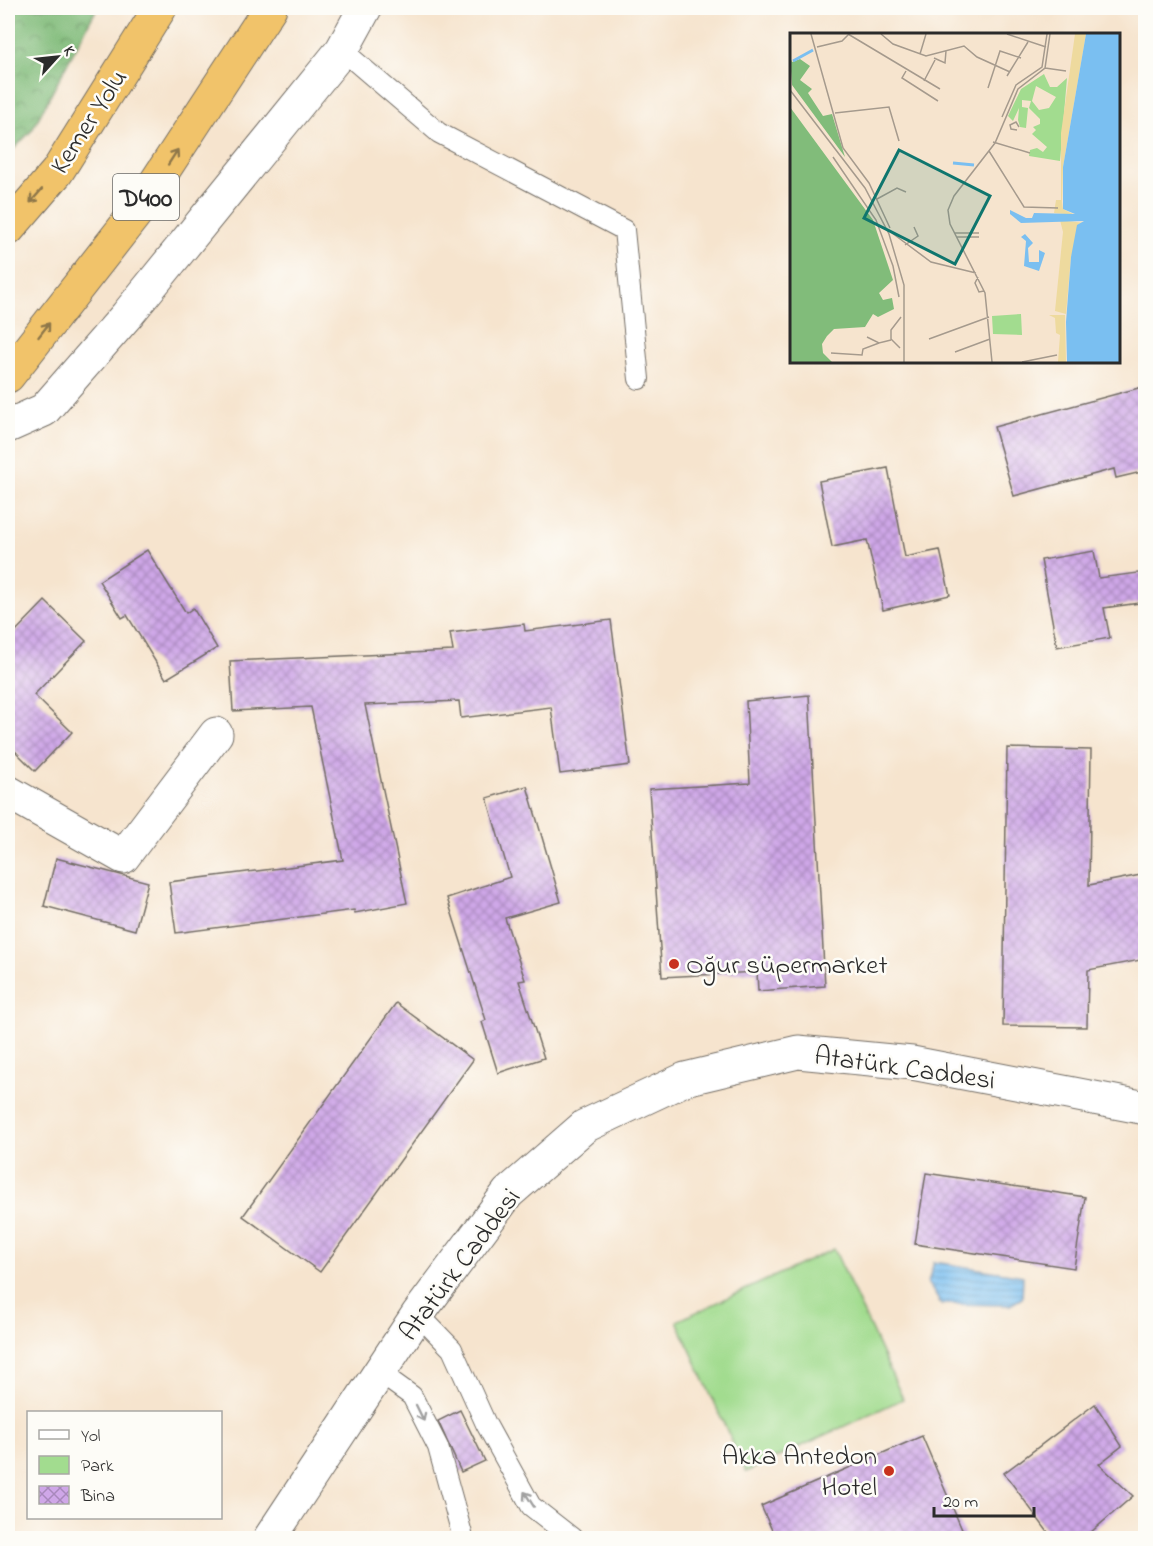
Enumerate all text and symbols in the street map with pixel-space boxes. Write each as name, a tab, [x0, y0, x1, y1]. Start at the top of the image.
north arrow	[27, 27, 87, 87]
inset map	[790, 33, 1120, 363]
text: K	[56, 42, 82, 61]
street label: Kemer Yolu	[42, 62, 139, 182]
one-way arrow	[167, 149, 179, 166]
road number: D400	[113, 174, 179, 220]
one-way arrow	[29, 188, 42, 204]
one-way arrow	[37, 322, 50, 338]
place label: Oğur süpermarket	[686, 947, 888, 986]
marker: Oğur süpermarket	[667, 957, 681, 971]
street label: Atatürk Caddesi	[812, 1037, 998, 1101]
street label: Atatürk Caddesi	[391, 1181, 531, 1350]
one-way arrow	[415, 1403, 427, 1421]
legend	[27, 1411, 222, 1519]
text: Yol	[81, 1424, 101, 1450]
place label: Akka Antedon Hotel	[722, 1438, 877, 1508]
text: Park	[81, 1454, 114, 1480]
marker: Akka Antedon Hotel	[882, 1464, 896, 1478]
scale bar	[934, 1480, 1034, 1518]
text: Bina	[80, 1484, 115, 1510]
text: 20 m	[943, 1490, 978, 1516]
one-way arrow	[522, 1491, 535, 1508]

